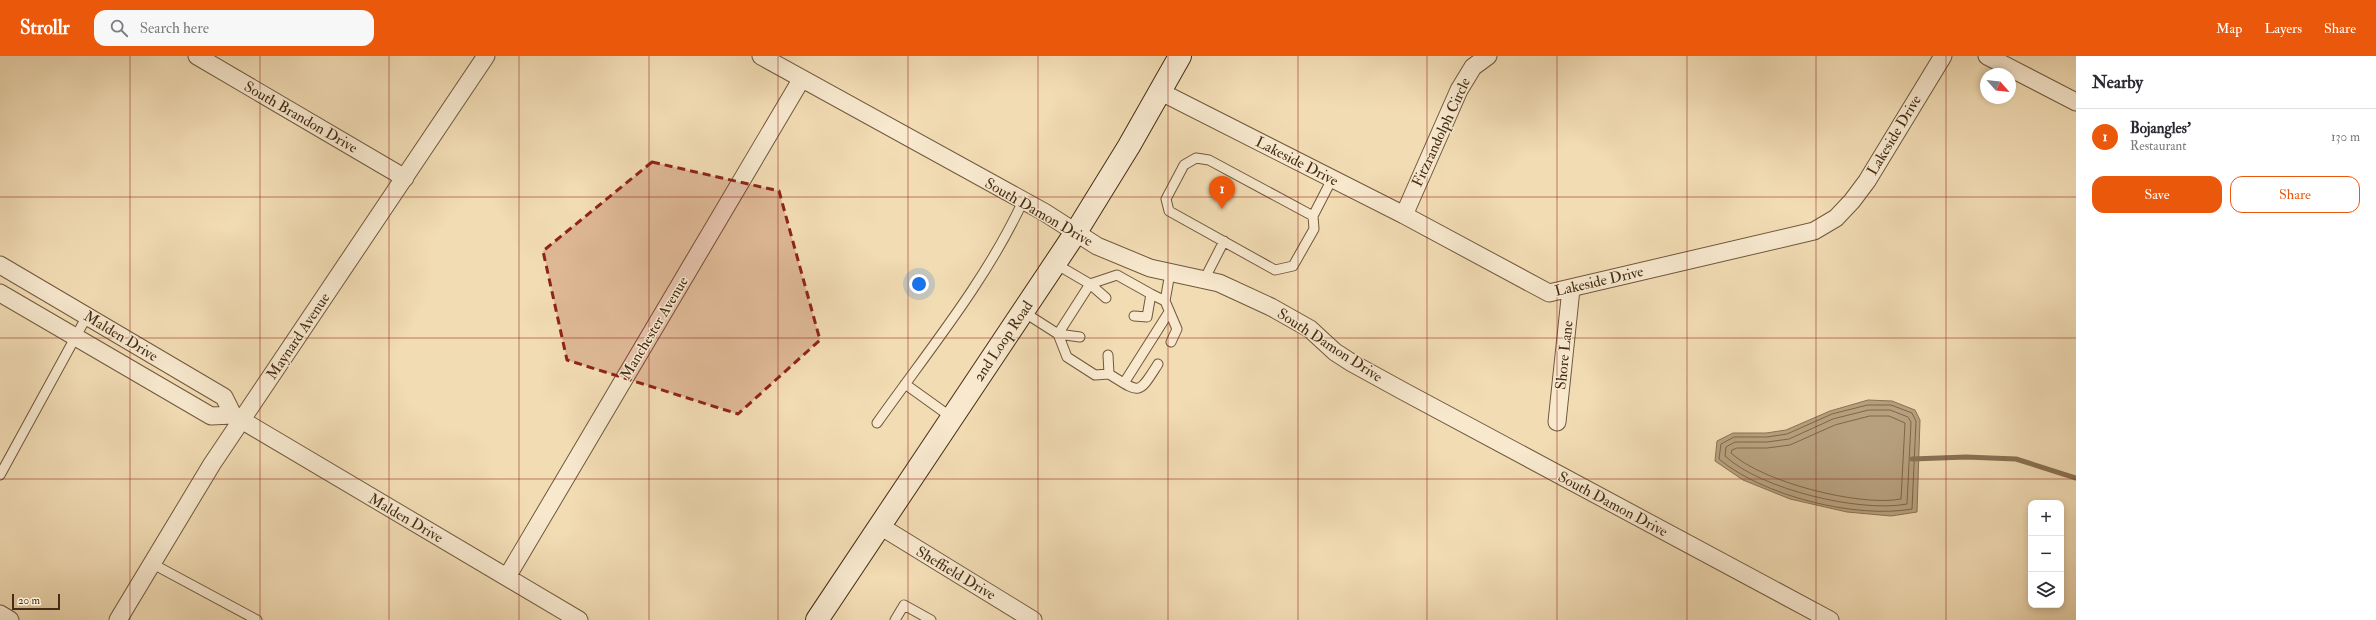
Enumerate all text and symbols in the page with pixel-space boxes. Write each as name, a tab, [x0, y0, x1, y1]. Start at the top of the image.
search box	[94, 10, 374, 46]
text: Strollr	[20, 16, 70, 40]
icon: search	[108, 17, 130, 39]
text: Search here	[140, 19, 209, 38]
text: Map	[2216, 20, 2242, 37]
text: Layers	[2264, 20, 2302, 37]
text: Share	[2324, 20, 2356, 37]
north arrow	[1980, 68, 2016, 104]
text: Nearby	[2092, 72, 2143, 93]
street label: Fitzrandolph Circle	[1408, 75, 1476, 190]
street label: South Brandon Drive	[240, 77, 361, 158]
street label: Lakeside Drive	[1863, 92, 1926, 179]
text: Bojangles'	[2130, 119, 2191, 138]
text: 1	[2103, 129, 2107, 145]
text: 130 m	[2331, 129, 2360, 145]
street label: Lakeside Drive	[1252, 132, 1341, 190]
text: Restaurant	[2130, 138, 2186, 154]
street label: South Damon Drive	[981, 174, 1096, 251]
pin: 1	[1209, 176, 1235, 209]
button: Save	[2092, 176, 2222, 213]
button: Share	[2230, 176, 2360, 213]
street label: Lakeside Drive	[1553, 262, 1645, 301]
street label: Manchester Avenue	[616, 273, 693, 383]
your location	[909, 274, 929, 294]
street label: Maynard Avenue	[262, 289, 334, 383]
street label: 2nd Loop Road	[969, 297, 1039, 386]
street label: South Damon Drive	[1274, 304, 1386, 386]
street label: Malden Drive	[80, 307, 161, 366]
street label: Shore Lane	[1551, 320, 1578, 391]
street label: South Damon Drive	[1555, 468, 1671, 541]
street label: Malden Drive	[365, 489, 447, 547]
map controls	[2028, 500, 2064, 608]
button: +	[2028, 500, 2064, 536]
button: −	[2028, 536, 2064, 572]
street label: Sheffield Drive	[912, 542, 999, 605]
button: layers	[2028, 572, 2064, 608]
scale bar	[12, 592, 60, 611]
text: 20 m	[18, 594, 40, 607]

